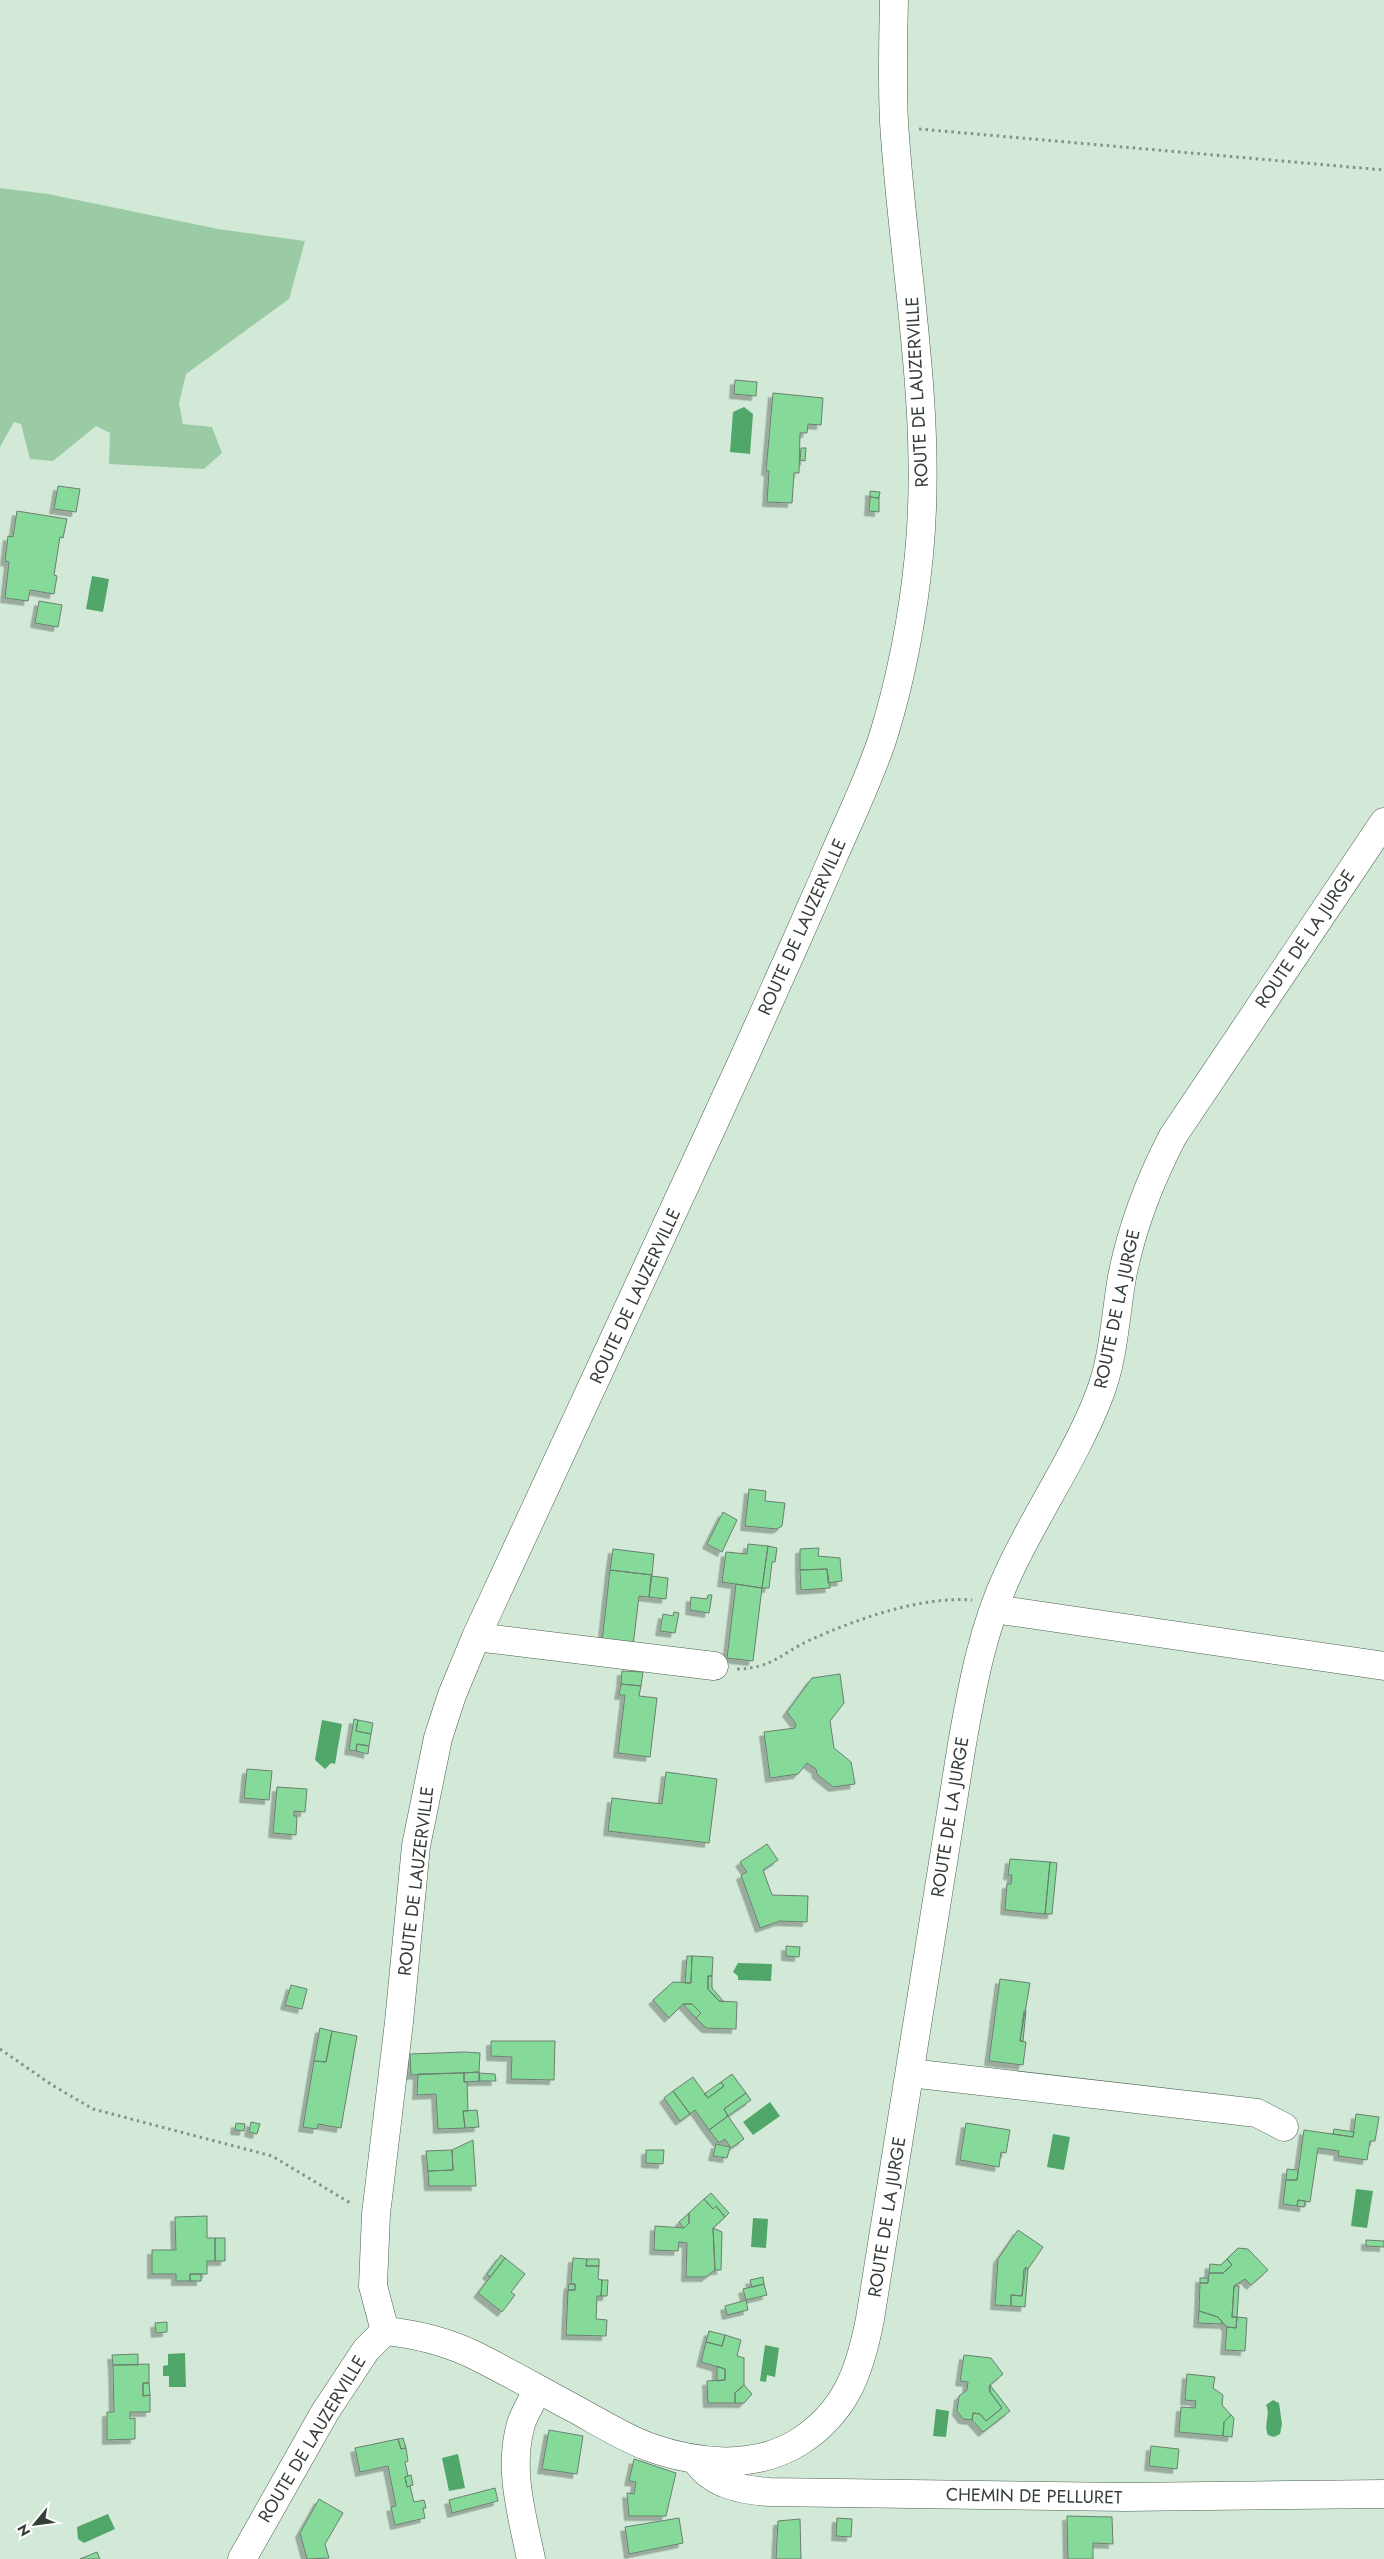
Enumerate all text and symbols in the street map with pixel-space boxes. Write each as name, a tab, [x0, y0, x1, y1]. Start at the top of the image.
street label: ROUTE DE LAUZERVILLE	[899, 296, 935, 488]
street label: ROUTE DE LAUZERVILLE	[751, 835, 853, 1019]
street label: ROUTE DE LA JURGE	[1249, 864, 1361, 1014]
street label: ROUTE DE LAUZERVILLE	[583, 1204, 687, 1388]
street label: ROUTE DE LA JURGE	[1087, 1227, 1147, 1391]
street label: ROUTE DE LA JURGE	[924, 1735, 976, 1899]
street label: ROUTE DE LAUZERVILLE	[391, 1785, 441, 1977]
street label: ROUTE DE LA JURGE	[861, 2135, 913, 2299]
street label: ROUTE DE LAUZERVILLE	[252, 2351, 372, 2527]
street label: CHEMIN DE PELLURET	[946, 2481, 1123, 2511]
north arrow	[10, 2499, 60, 2549]
text: N	[12, 2521, 35, 2540]

